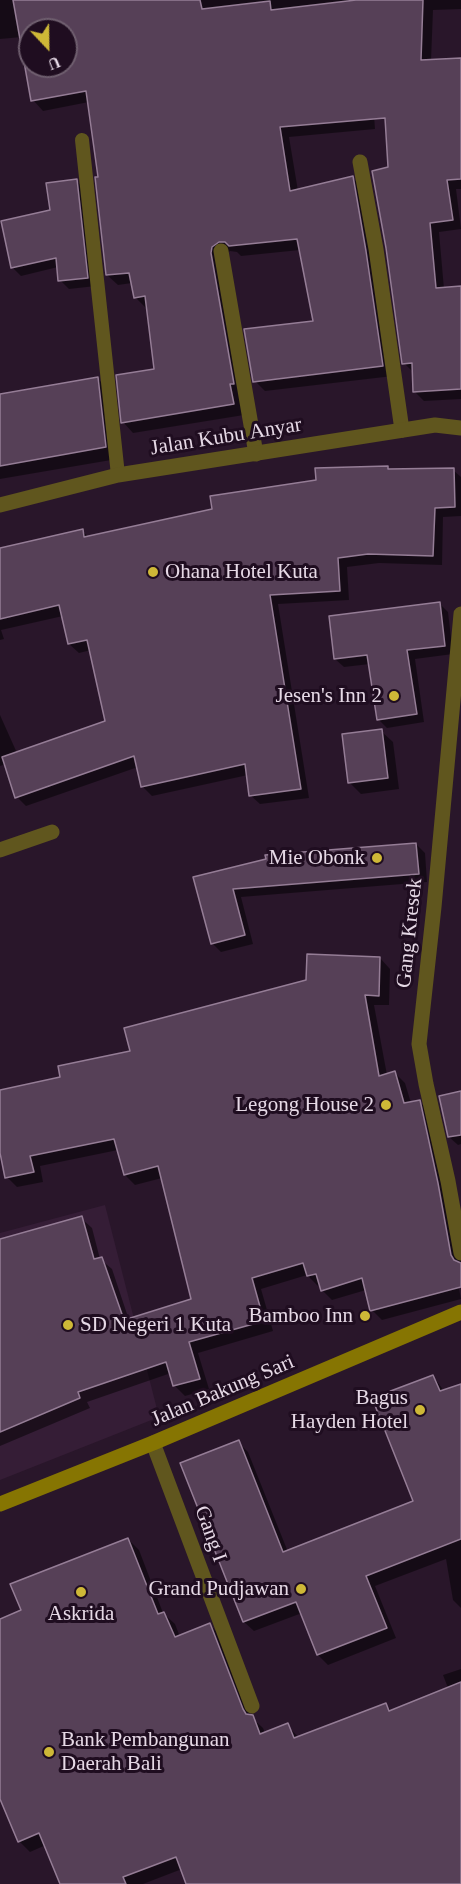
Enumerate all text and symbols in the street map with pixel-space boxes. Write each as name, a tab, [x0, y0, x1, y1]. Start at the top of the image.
north arrow	[18, 18, 78, 78]
text: U	[46, 53, 63, 73]
street label: Jalan Kubu Anyar	[149, 413, 303, 461]
place label: Ohana Hotel Kuta	[165, 559, 318, 585]
marker: Ohana Hotel Kuta	[146, 565, 160, 579]
place label: Jesen's Inn 2	[276, 683, 382, 709]
marker: Jesen's Inn 2	[387, 689, 401, 703]
place label: Mie Obonk	[269, 845, 365, 871]
marker: Mie Obonk	[370, 851, 384, 865]
street label: Gang Kresek	[392, 877, 428, 989]
place label: Legong House 2	[235, 1092, 374, 1118]
marker: Legong House 2	[379, 1098, 393, 1112]
place label: Bamboo Inn	[249, 1303, 353, 1329]
marker: Bamboo Inn	[358, 1309, 372, 1323]
place label: SD Negeri 1 Kuta	[80, 1312, 231, 1338]
marker: SD Negeri 1 Kuta	[61, 1318, 75, 1332]
street label: Jalan Bakung Sari	[148, 1350, 298, 1432]
place label: Bagus Hayden Hotel	[291, 1385, 408, 1435]
marker: Bagus Hayden Hotel	[413, 1403, 427, 1417]
street label: Gang I	[188, 1503, 232, 1565]
place label: Grand Pudjawan	[148, 1576, 289, 1602]
marker: Grand Pudjawan	[294, 1582, 308, 1596]
marker: Askrida	[74, 1585, 88, 1599]
place label: Askrida	[48, 1601, 114, 1627]
place label: Bank Pembangunan Daerah Bali	[61, 1727, 230, 1777]
marker: Bank Pembangunan Daerah Bali	[42, 1745, 56, 1759]

